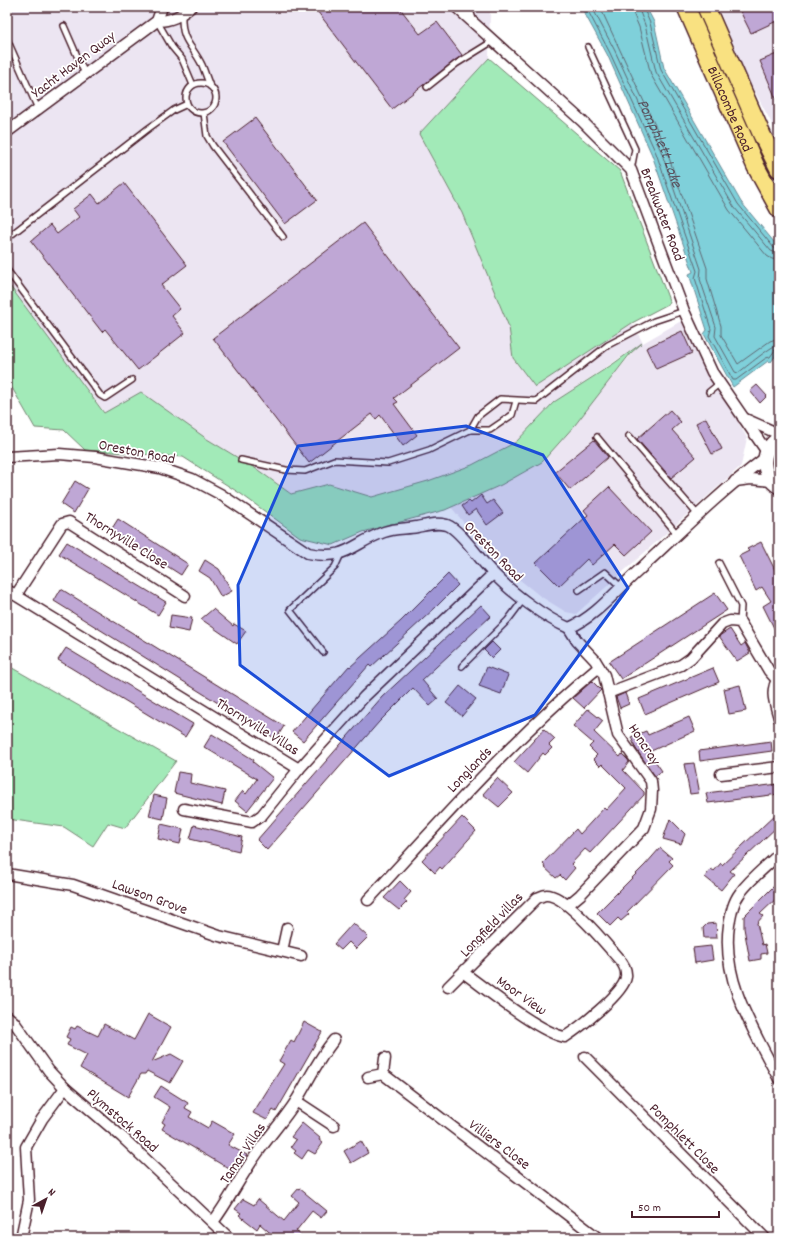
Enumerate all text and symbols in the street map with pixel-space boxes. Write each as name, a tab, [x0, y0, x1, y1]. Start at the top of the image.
street label: Yacht Haven Quay	[27, 26, 122, 105]
street label: Billacombe Road	[700, 63, 757, 156]
water label: Pomphlett Lake	[630, 96, 688, 192]
street label: Breakwater Road	[633, 165, 689, 265]
street label: Oreston Road	[96, 435, 177, 471]
street label: Thornyville Close	[80, 507, 172, 576]
street label: Oreston Road	[458, 517, 527, 588]
street label: Thornyville Villas	[211, 693, 303, 762]
street label: Honcray	[622, 720, 666, 771]
street label: Longlands	[443, 742, 498, 799]
street label: Lawson Grove	[109, 874, 191, 922]
street label: Longfield villas	[456, 888, 529, 963]
street label: Moor View	[491, 971, 551, 1022]
street label: Plymstock Road	[81, 1084, 162, 1159]
street label: Pomphlett Close	[643, 1099, 724, 1180]
street label: Villiers Close	[463, 1115, 535, 1176]
street label: Tamar Villas	[215, 1119, 272, 1189]
north arrow	[26, 1179, 66, 1219]
text: N	[44, 1185, 59, 1201]
scale bar	[632, 1193, 719, 1219]
text: 50 m	[638, 1200, 661, 1217]

